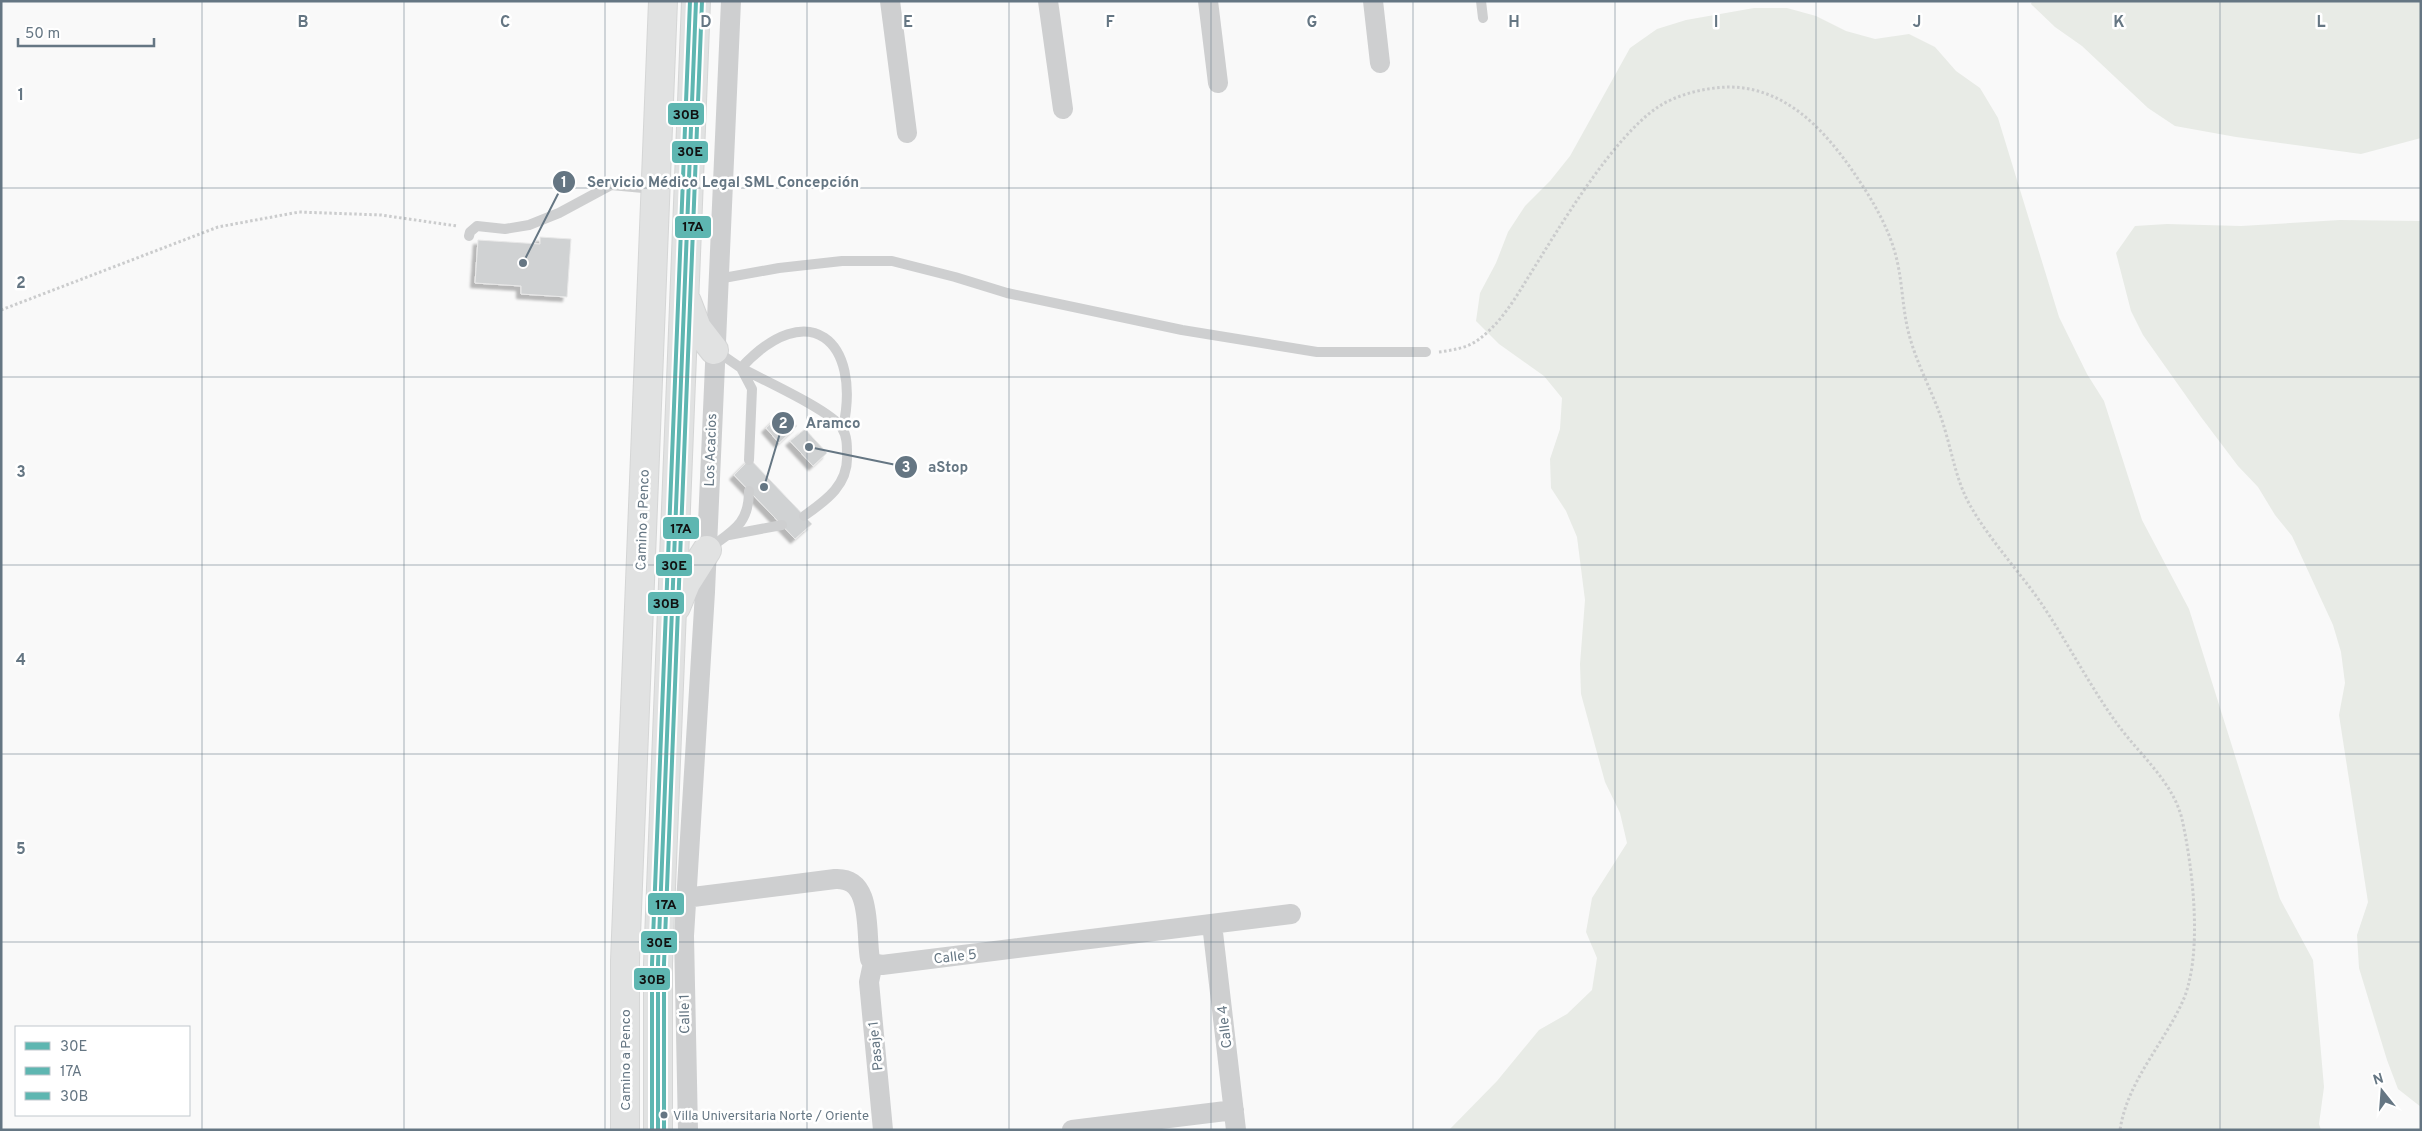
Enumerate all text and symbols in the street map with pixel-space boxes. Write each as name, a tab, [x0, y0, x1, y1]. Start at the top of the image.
text: B	[297, 13, 309, 33]
text: C	[500, 13, 510, 33]
text: D	[700, 13, 712, 33]
text: E	[903, 13, 913, 33]
text: F	[1105, 13, 1115, 33]
text: G	[1307, 13, 1317, 33]
text: H	[1508, 13, 1520, 33]
text: I	[1714, 13, 1718, 33]
text: J	[1913, 13, 1921, 33]
text: K	[2113, 13, 2125, 33]
text: L	[2316, 13, 2326, 33]
scale bar	[18, 15, 154, 47]
text: 50 m	[25, 25, 60, 44]
text: 1	[18, 86, 24, 106]
line badge: 30B	[667, 102, 705, 126]
text: 30B	[672, 107, 700, 124]
line badge: 30E	[671, 140, 709, 164]
text: 30E	[677, 144, 703, 161]
callout: Servicio Médico Legal SML Concepción	[551, 167, 869, 197]
text: 1	[561, 174, 567, 193]
text: Servicio Médico Legal SML Concepción	[587, 174, 859, 193]
line badge: 17A	[674, 215, 712, 239]
text: 17A	[682, 219, 704, 236]
text: 2	[16, 274, 26, 294]
callout: Aramco	[770, 408, 870, 438]
street label: Los Acacios	[702, 413, 721, 487]
text: 2	[778, 415, 788, 434]
text: Aramco	[805, 415, 861, 434]
callout: aStop	[893, 452, 979, 482]
text: 3	[902, 459, 911, 478]
text: aStop	[928, 459, 968, 478]
text: 3	[16, 463, 26, 483]
street label: Camino a Penco	[633, 469, 654, 571]
line badge: 17A	[662, 516, 700, 540]
text: 17A	[670, 521, 692, 538]
line badge: 30E	[655, 553, 693, 577]
text: 30E	[661, 558, 687, 575]
line badge: 30B	[647, 591, 685, 615]
text: 30B	[652, 596, 680, 613]
text: 4	[16, 651, 26, 671]
text: 5	[16, 840, 26, 860]
line badge: 17A	[647, 892, 685, 916]
text: 17A	[655, 897, 677, 914]
line badge: 30E	[640, 930, 678, 954]
text: 30E	[646, 935, 672, 952]
street label: Calle 5	[933, 946, 978, 969]
line badge: 30B	[633, 967, 671, 991]
text: 30B	[638, 972, 666, 989]
street label: Calle 1	[677, 994, 694, 1034]
street label: Calle 4	[1214, 1004, 1237, 1049]
street label: Camino a Penco	[618, 1009, 635, 1111]
street label: Pasaje 1	[865, 1020, 888, 1071]
legend	[15, 1026, 190, 1116]
text: 30E	[60, 1038, 88, 1057]
text: 17A	[60, 1063, 82, 1082]
north arrow	[2357, 1066, 2407, 1116]
text: N	[2371, 1070, 2386, 1090]
text: 30B	[60, 1088, 88, 1107]
place label: Villa Universitaria Norte / Oriente	[673, 1109, 869, 1125]
marker: Villa Universitaria Norte / Oriente	[659, 1110, 669, 1120]

